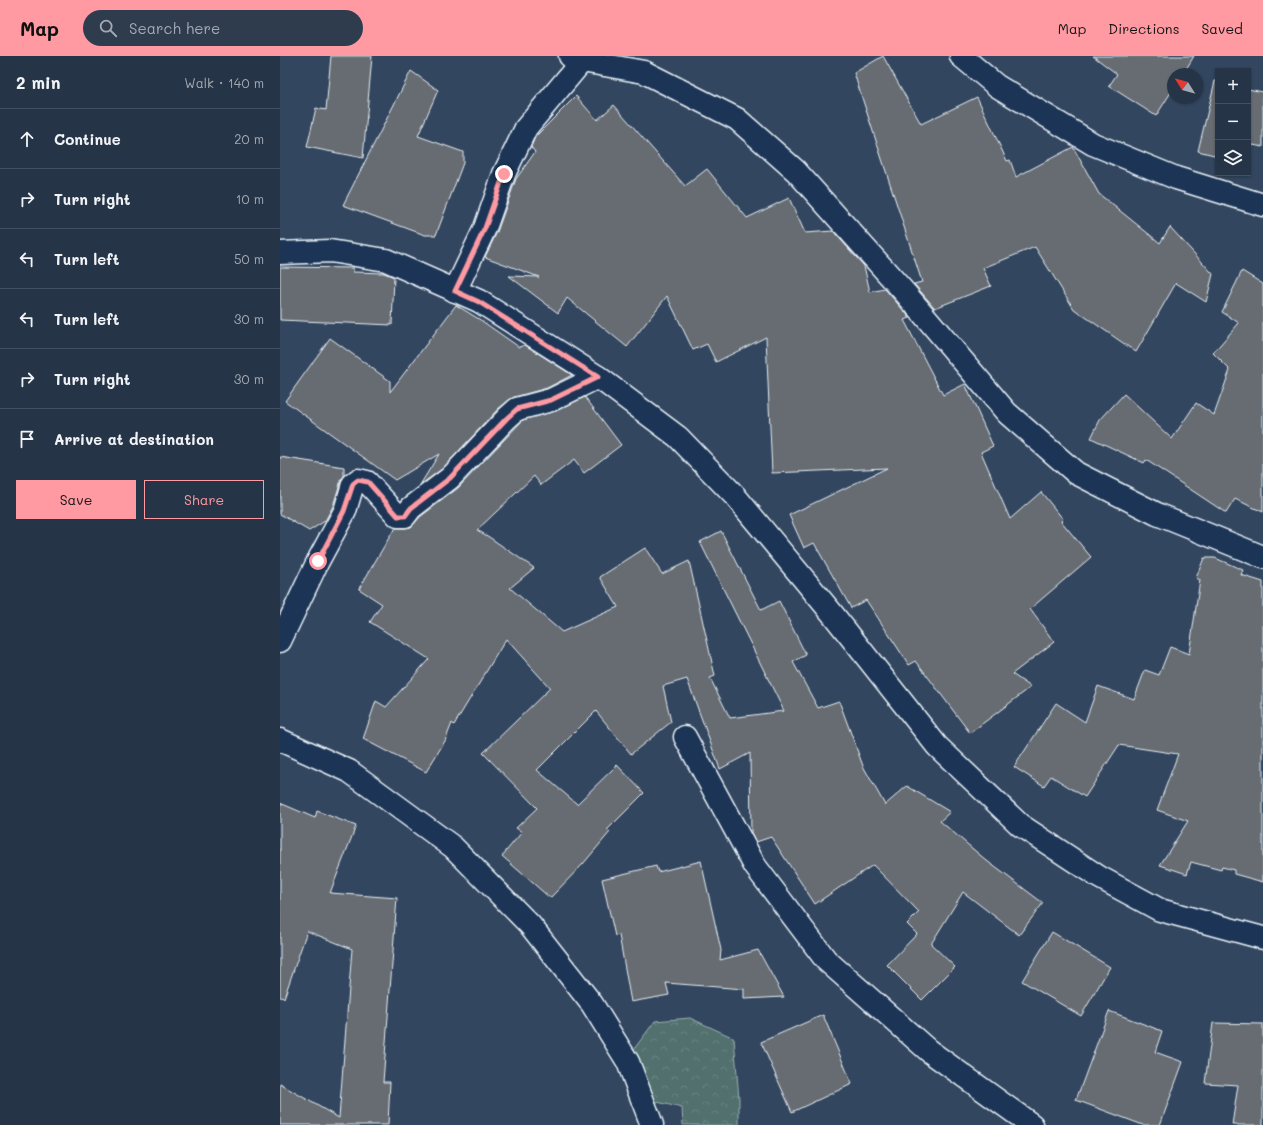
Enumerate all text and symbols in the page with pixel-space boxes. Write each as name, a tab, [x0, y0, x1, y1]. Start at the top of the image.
search box	[83, 10, 363, 46]
text: Map	[20, 16, 59, 41]
icon: search	[97, 17, 119, 39]
text: Search here	[129, 18, 220, 38]
text: Map	[1058, 19, 1086, 38]
text: Directions	[1108, 19, 1179, 38]
text: Saved	[1201, 19, 1243, 38]
north arrow	[1167, 68, 1203, 104]
map controls	[1215, 68, 1251, 176]
button: +	[1215, 68, 1251, 104]
text: 2 min	[16, 71, 61, 93]
text: Walk · 140 m	[184, 74, 264, 91]
button: −	[1215, 104, 1251, 140]
icon: ahead	[16, 128, 38, 150]
text: Continue	[54, 129, 121, 149]
text: 20 m	[234, 130, 264, 147]
button: layers	[1215, 140, 1251, 176]
route end	[495, 165, 513, 183]
icon: right	[16, 188, 38, 210]
text: Turn right	[54, 189, 131, 209]
text: 10 m	[236, 190, 264, 207]
icon: left	[16, 248, 38, 270]
text: Turn left	[54, 249, 119, 269]
text: 50 m	[234, 250, 264, 267]
icon: left	[16, 308, 38, 330]
text: Turn left	[54, 309, 119, 329]
text: 30 m	[234, 310, 264, 327]
icon: right	[16, 368, 38, 390]
text: Turn right	[54, 369, 131, 389]
text: 30 m	[234, 370, 264, 387]
icon: arrive	[16, 428, 38, 450]
text: Arrive at destination	[54, 429, 214, 449]
button: Save	[16, 480, 136, 519]
button: Share	[144, 480, 264, 519]
route start	[309, 552, 327, 570]

